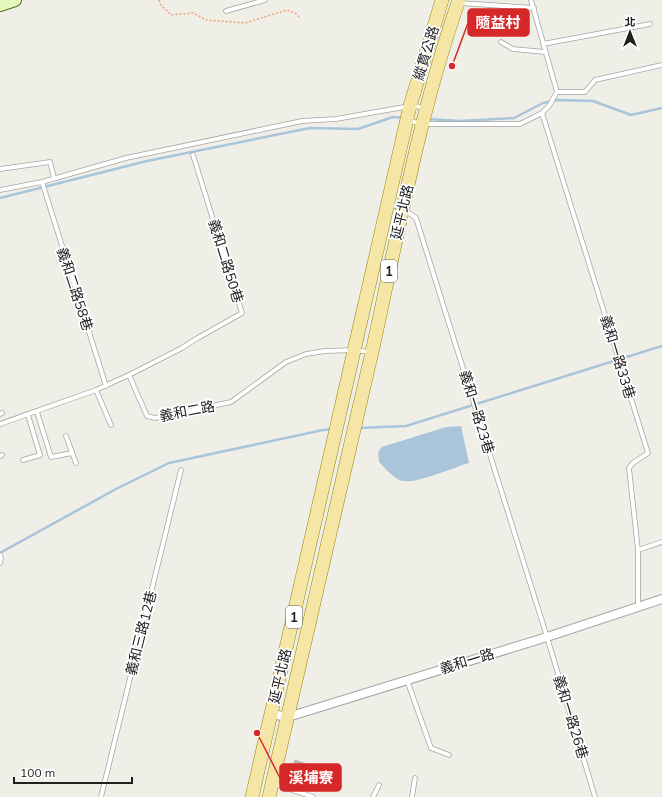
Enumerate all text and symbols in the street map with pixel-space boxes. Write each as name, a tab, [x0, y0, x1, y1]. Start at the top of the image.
callout: 隨益村	[468, 9, 529, 36]
north arrow	[610, 12, 650, 52]
text: 隨益村	[475, 13, 521, 32]
text: 北	[625, 15, 636, 29]
street label: 縱貫公路	[409, 24, 443, 82]
street label: 延平北路	[387, 183, 417, 241]
street label: 義和二路50巷	[205, 217, 247, 305]
street label: 義和二路58巷	[53, 245, 97, 333]
road number: 1	[381, 260, 397, 282]
street label: 義和一路33巷	[597, 313, 639, 401]
street label: 義和一路23巷	[456, 368, 498, 456]
street label: 義和二路	[158, 397, 216, 425]
street label: 義和三路12巷	[122, 589, 160, 677]
road number: 1	[286, 606, 302, 628]
street label: 義和一路	[438, 644, 496, 678]
street label: 延平北路	[265, 647, 295, 705]
street label: 義和一路26巷	[550, 673, 592, 761]
scale bar	[14, 759, 132, 785]
callout: 溪埔寮	[280, 764, 341, 791]
text: 100 m	[20, 765, 55, 780]
text: 溪埔寮	[288, 768, 334, 787]

